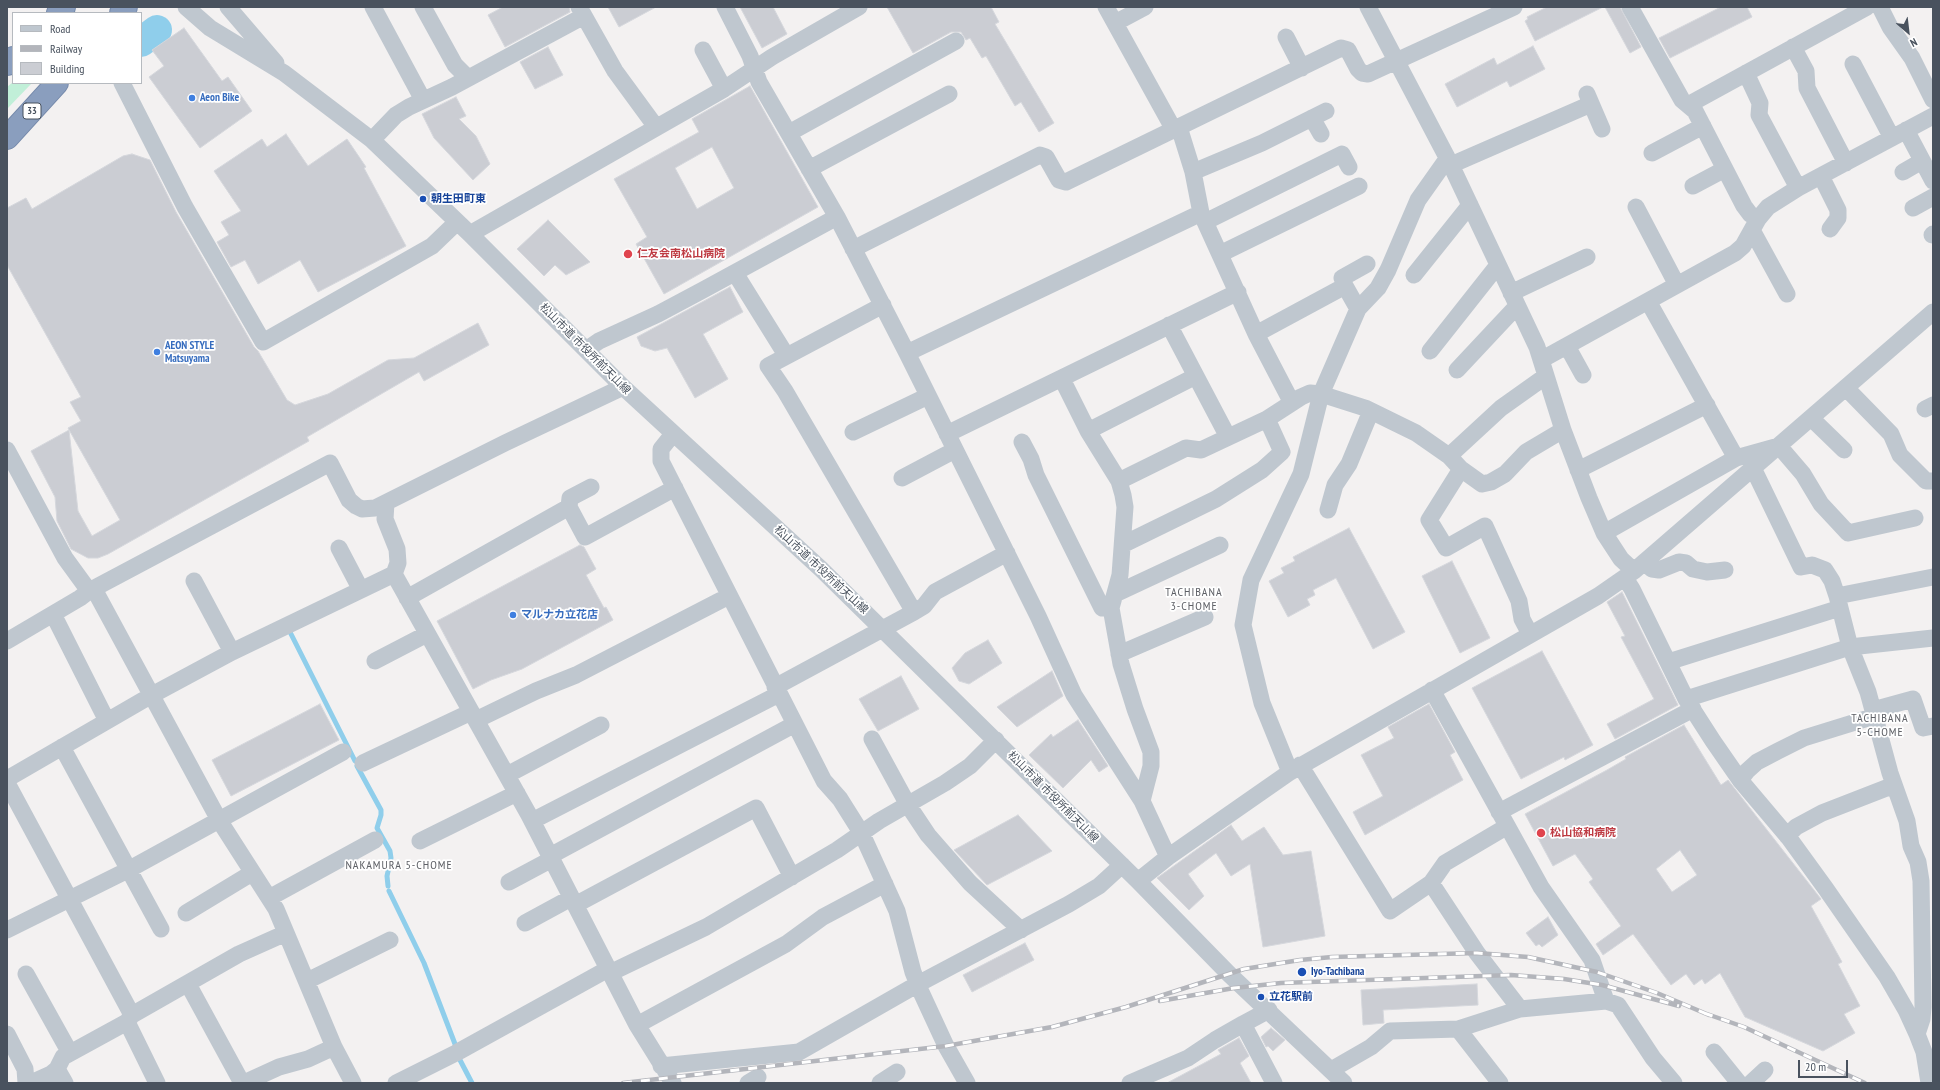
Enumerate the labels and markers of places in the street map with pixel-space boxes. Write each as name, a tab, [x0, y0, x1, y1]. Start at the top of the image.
place label: Aeon Bike	[200, 91, 239, 105]
marker: Aeon Bike	[187, 93, 197, 103]
place label: 朝生田町東	[431, 192, 486, 206]
marker: 朝生田町東	[418, 194, 428, 204]
place label: 仁友会南松山病院	[637, 247, 725, 261]
marker: 仁友会南松山病院	[622, 248, 634, 260]
place label: AEON STYLE Matsuyama	[165, 339, 214, 365]
marker: AEON STYLE Matsuyama	[152, 347, 162, 357]
place label: マルナカ立花店	[521, 608, 598, 622]
marker: マルナカ立花店	[508, 610, 518, 620]
place label: 松山協和病院	[1550, 826, 1616, 840]
marker: 松山協和病院	[1535, 827, 1547, 839]
place label: Iyo-Tachibana	[1311, 965, 1364, 979]
marker: Iyo-Tachibana	[1296, 966, 1308, 978]
place label: 立花駅前	[1269, 990, 1313, 1004]
marker: 立花駅前	[1256, 992, 1266, 1002]

